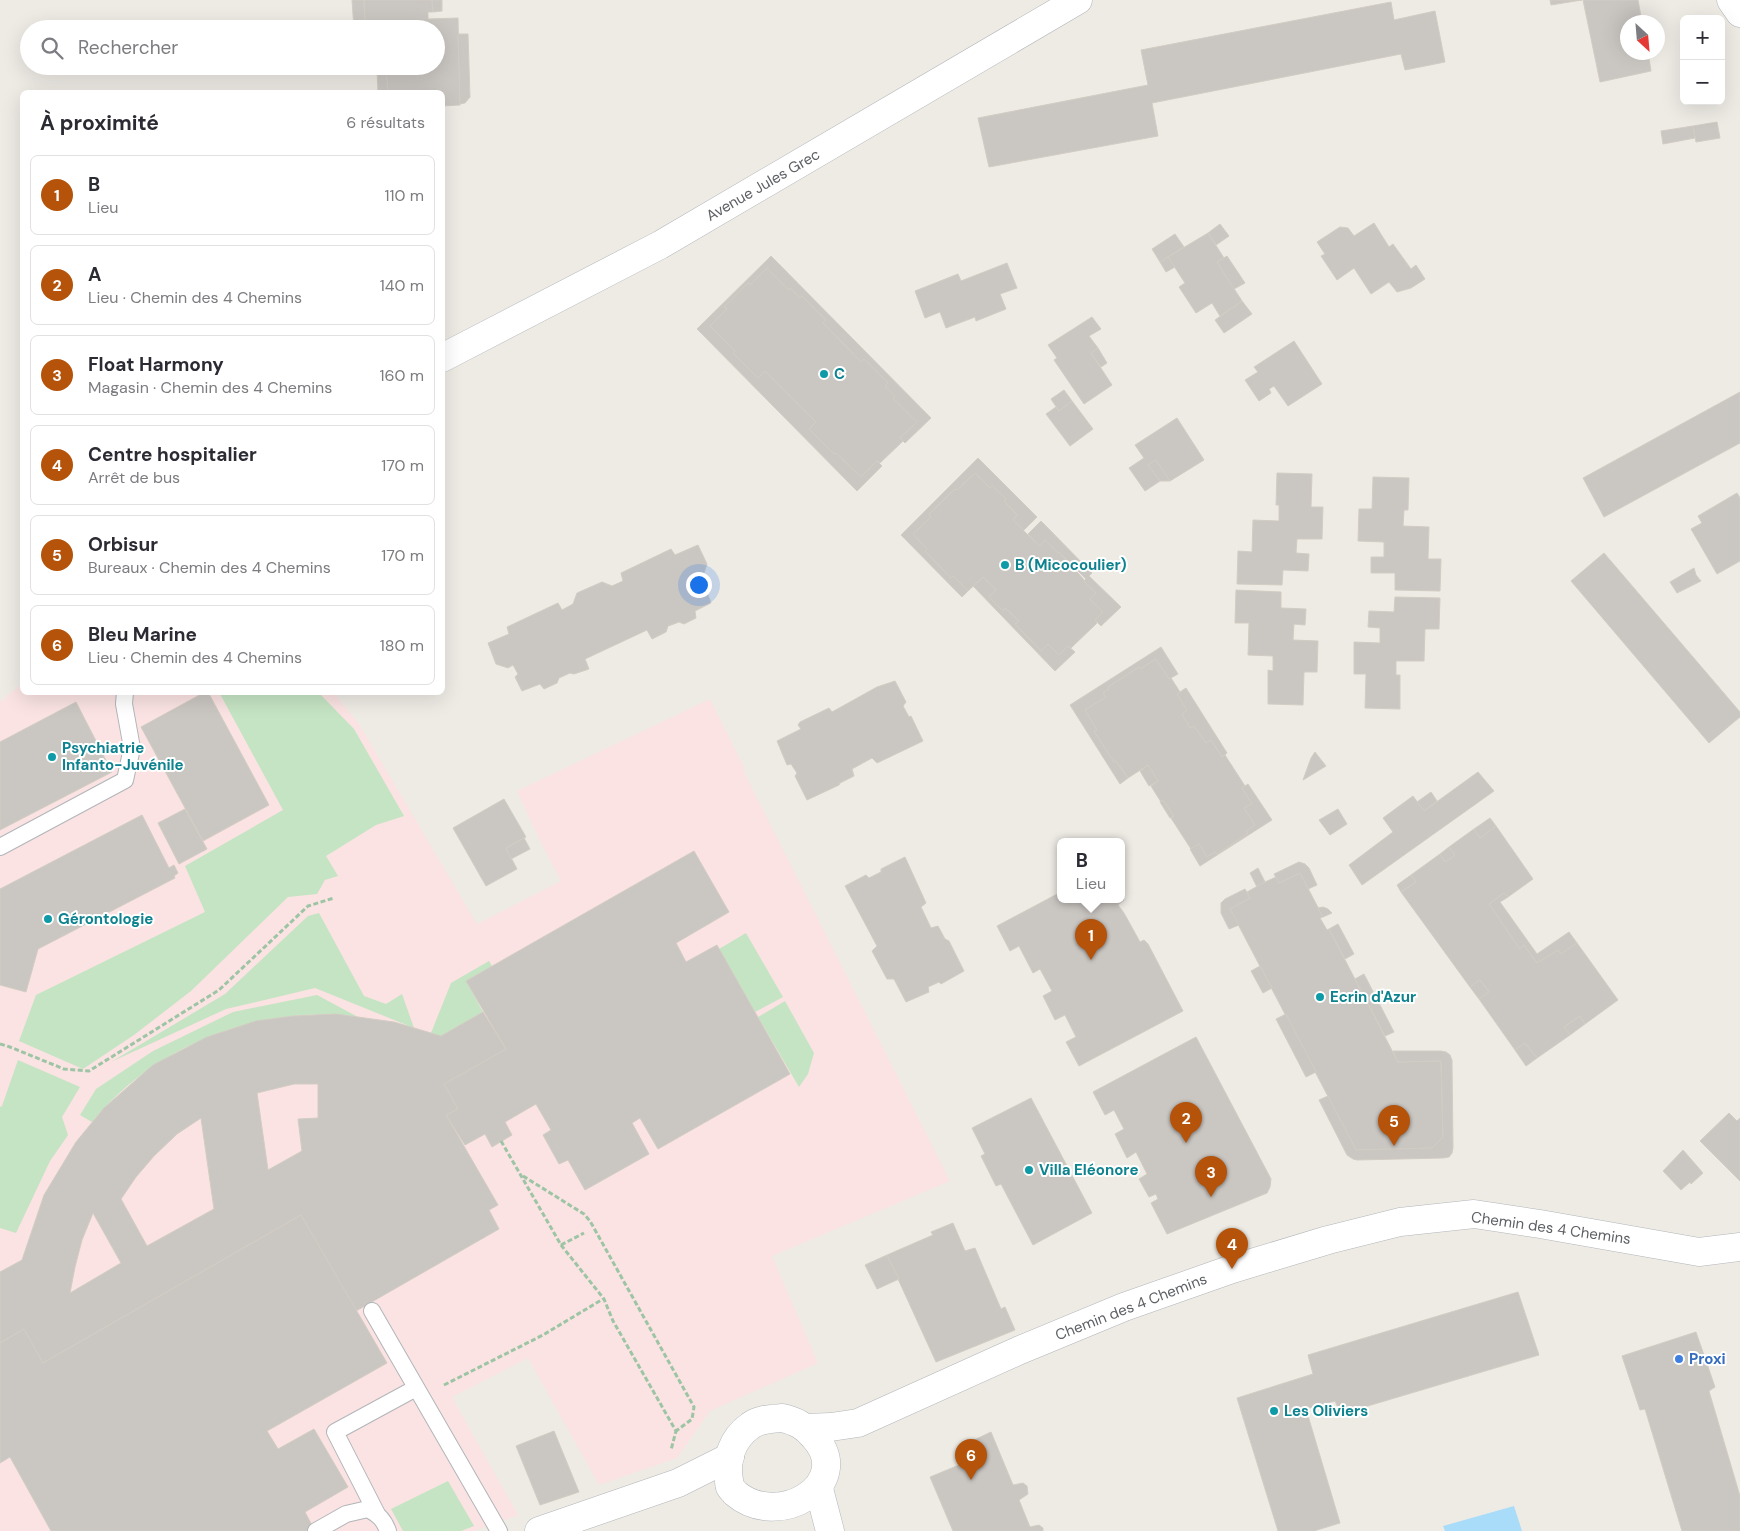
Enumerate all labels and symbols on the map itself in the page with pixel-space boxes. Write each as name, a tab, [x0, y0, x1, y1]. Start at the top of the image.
north arrow	[1620, 15, 1665, 60]
street label: Avenue Jules Grec	[702, 144, 824, 226]
place label: C	[834, 364, 845, 384]
marker: C	[818, 368, 830, 380]
place label: B (Micocoulier)	[1015, 555, 1127, 575]
marker: B (Micocoulier)	[999, 559, 1011, 571]
your location	[686, 572, 712, 598]
place label: Psychiatrie Infanto-Juvénile	[62, 738, 184, 775]
marker: Psychiatrie Infanto-Juvénile	[46, 751, 58, 763]
place label: Gérontologie	[58, 909, 153, 929]
marker: Gérontologie	[42, 913, 54, 925]
pin: 1	[1075, 919, 1107, 960]
place label: Ecrin d'Azur	[1330, 987, 1416, 1007]
marker: Ecrin d'Azur	[1314, 991, 1326, 1003]
pin: 2	[1170, 1102, 1202, 1143]
pin: 5	[1378, 1105, 1410, 1146]
pin: 3	[1195, 1156, 1227, 1197]
place label: Villa Eléonore	[1039, 1160, 1138, 1180]
marker: Villa Eléonore	[1023, 1164, 1035, 1176]
street label: Chemin des 4 Chemins	[1470, 1207, 1632, 1249]
pin: 4	[1216, 1228, 1248, 1269]
street label: Chemin des 4 Chemins	[1052, 1269, 1210, 1345]
place label: Proxi	[1689, 1349, 1726, 1369]
marker: Proxi	[1673, 1353, 1685, 1365]
place label: Les Oliviers	[1284, 1401, 1368, 1421]
marker: Les Oliviers	[1268, 1405, 1280, 1417]
pin: 6	[955, 1439, 987, 1480]

